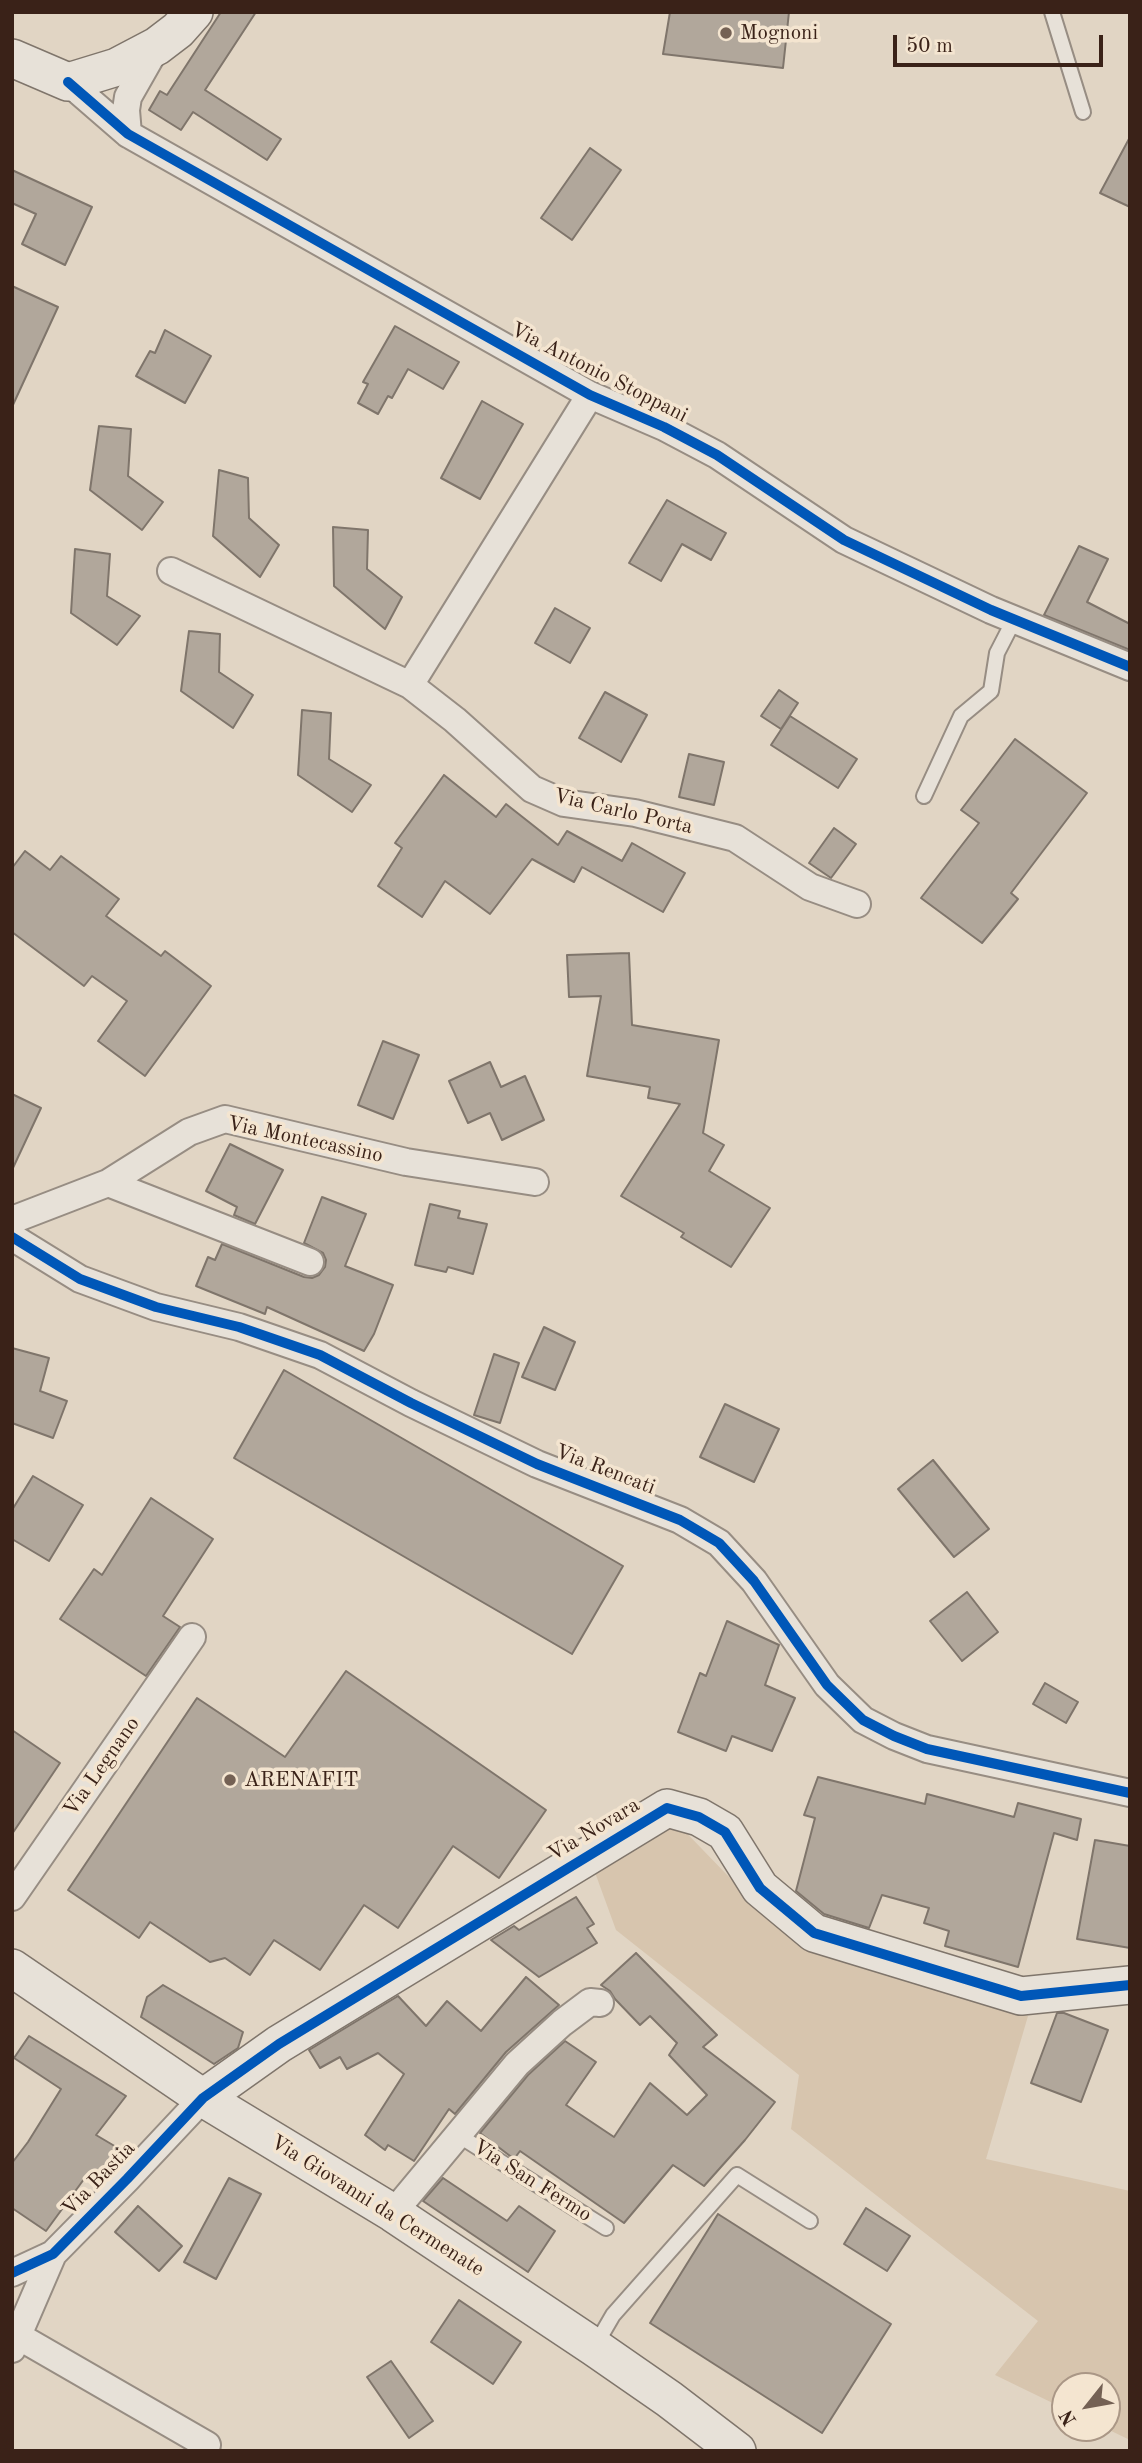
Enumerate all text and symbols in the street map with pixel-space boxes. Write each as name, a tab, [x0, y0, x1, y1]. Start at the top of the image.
place label: Mognoni	[740, 20, 818, 46]
scale bar	[897, 21, 1107, 65]
marker: Mognoni	[718, 25, 734, 41]
text: 50 m	[906, 36, 953, 57]
street label: Via Antonio Stoppani	[506, 317, 692, 429]
street label: Via Carlo Porta	[551, 784, 695, 840]
street label: Via Montecassino	[225, 1111, 385, 1169]
street label: Via Rencati	[551, 1439, 659, 1501]
street label: Via Legnano	[58, 1712, 146, 1822]
place label: ARENAFIT	[244, 1767, 359, 1793]
marker: ARENAFIT	[222, 1772, 238, 1788]
street label: Via Novara	[543, 1793, 645, 1867]
street label: Via Giovanni da Cermenate	[265, 2130, 489, 2282]
street label: Via San Fermo	[468, 2134, 596, 2228]
street label: Via Bastia	[57, 2136, 141, 2222]
north arrow	[1051, 2372, 1121, 2442]
text: N	[1057, 2406, 1081, 2428]

